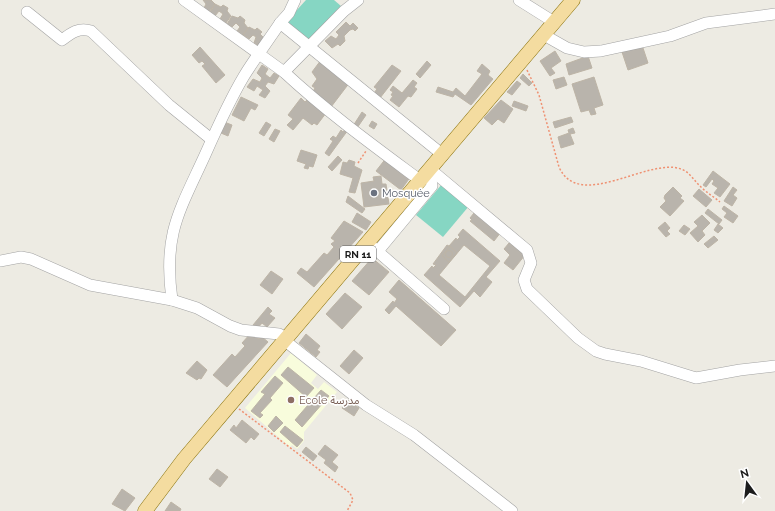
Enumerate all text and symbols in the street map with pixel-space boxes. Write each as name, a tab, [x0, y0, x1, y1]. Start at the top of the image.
place label: Mosquée	[382, 187, 430, 200]
marker: Mosquée	[369, 188, 379, 198]
road number: RN 11	[340, 246, 376, 262]
place label: Ecole مدرسة	[299, 394, 360, 407]
marker: Ecole مدرسة	[286, 395, 296, 405]
north arrow	[727, 463, 767, 503]
text: N	[739, 466, 750, 481]

